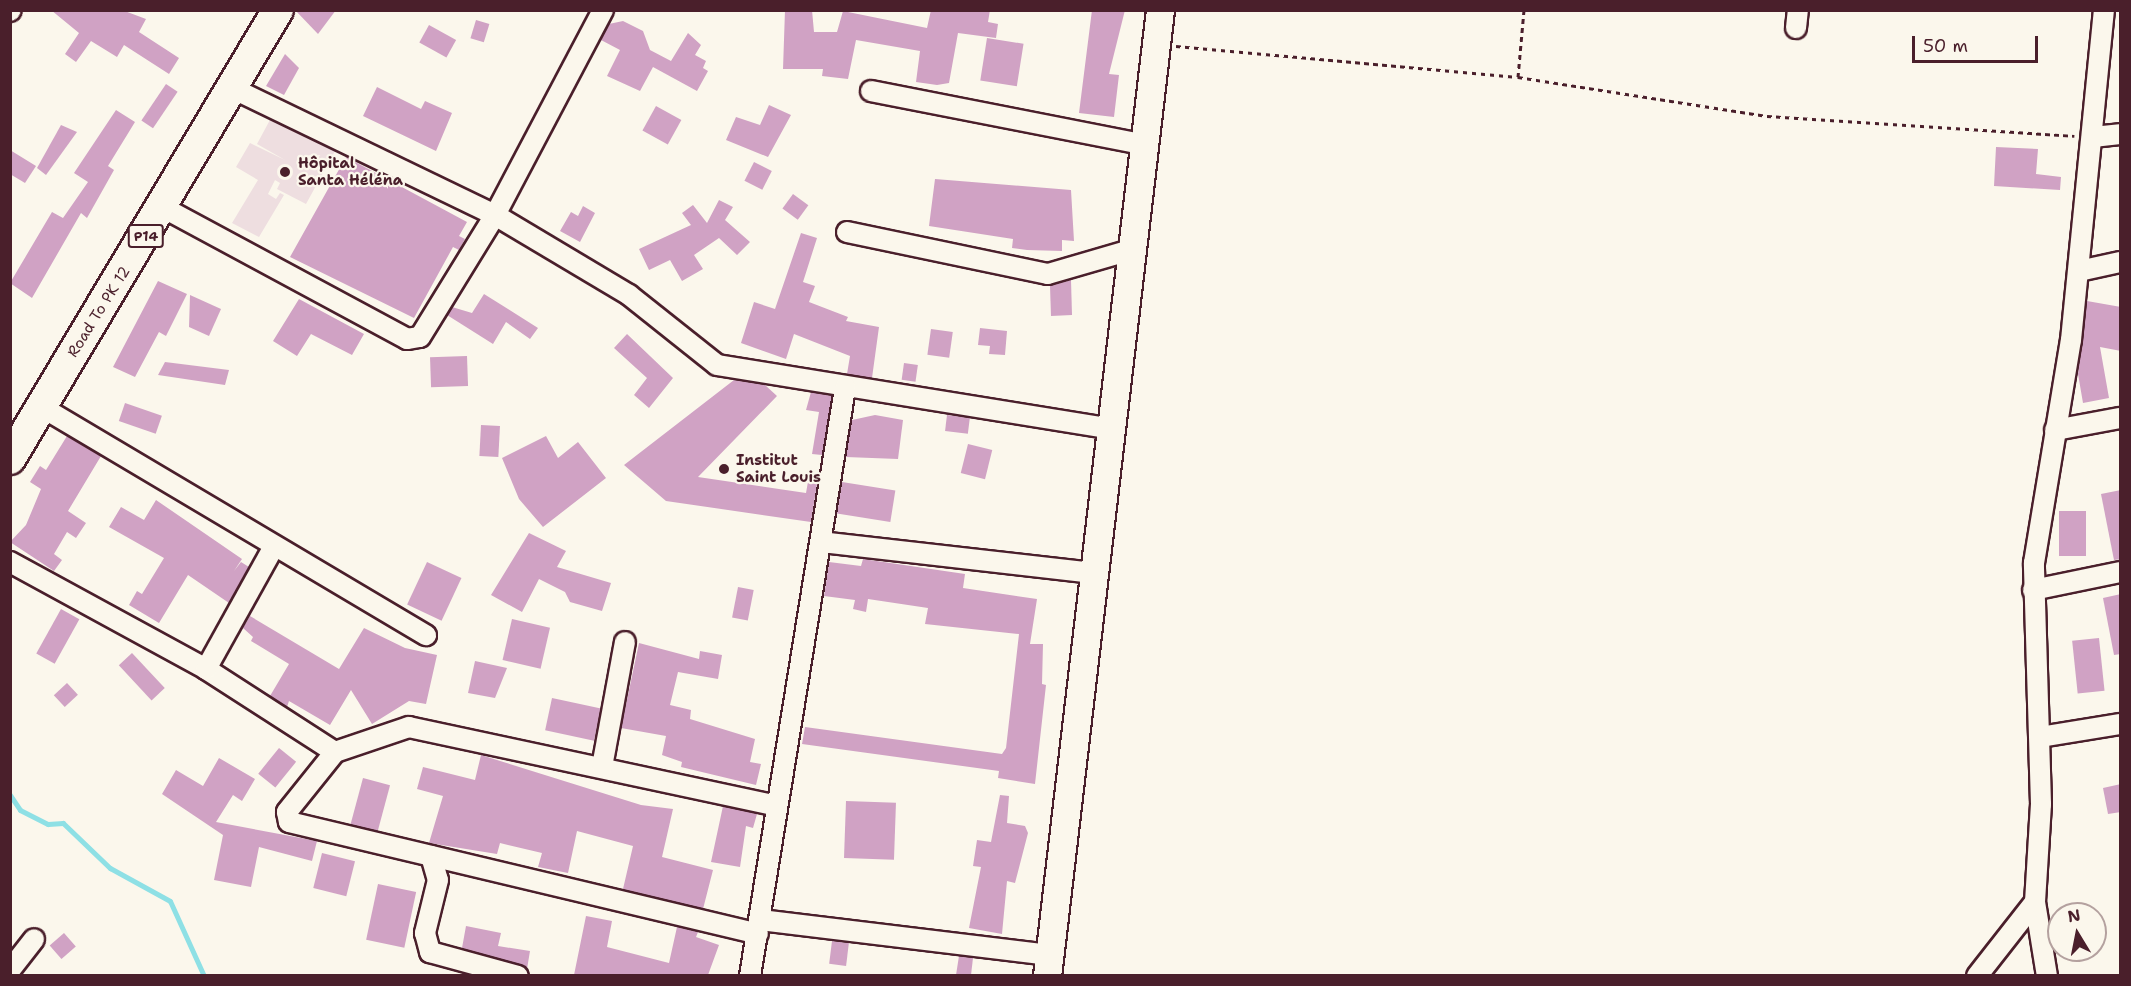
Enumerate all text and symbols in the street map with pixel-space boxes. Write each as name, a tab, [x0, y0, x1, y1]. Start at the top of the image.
scale bar	[1915, 24, 2041, 62]
text: 50 m	[1923, 34, 1968, 58]
place label: Hôpital Santa Héléna	[298, 154, 403, 189]
marker: Hôpital Santa Héléna	[276, 163, 294, 181]
road number: P14	[126, 225, 166, 247]
street label: Road To PK 12	[64, 263, 134, 361]
place label: Institut Saint Louis	[736, 451, 821, 486]
marker: Institut Saint Louis	[717, 462, 731, 476]
north arrow	[2047, 902, 2107, 962]
text: N	[2066, 904, 2082, 927]

